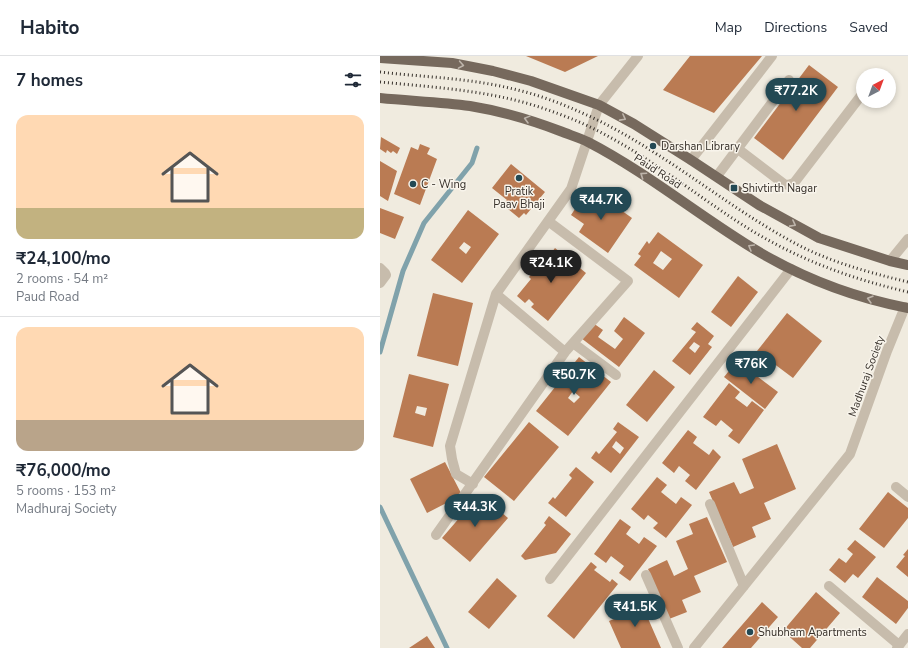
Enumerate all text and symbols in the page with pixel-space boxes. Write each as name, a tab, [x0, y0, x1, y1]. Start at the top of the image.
text: Habito	[20, 15, 79, 41]
text: Map	[715, 18, 742, 37]
text: Directions	[764, 18, 827, 37]
text: Saved	[849, 18, 888, 37]
one-way arrow	[458, 60, 464, 69]
north arrow	[856, 68, 896, 108]
map controls	[856, 68, 896, 108]
text: 7 homes	[16, 69, 83, 92]
icon: filters	[342, 69, 364, 91]
pin: ₹77.2K	[763, 78, 829, 112]
text: ₹77.2K	[774, 82, 818, 100]
one-way arrow	[619, 114, 626, 121]
one-way arrow	[523, 115, 530, 124]
place label: Darshan Library	[661, 139, 740, 154]
icon: home	[154, 141, 226, 213]
marker: Darshan Library	[648, 141, 658, 151]
street label: Paud Road	[631, 151, 684, 192]
one-way arrow	[640, 172, 647, 180]
marker: Pratik Paav Bhaji	[514, 173, 524, 183]
place label: C - Wing	[421, 177, 466, 192]
marker: C - Wing	[408, 179, 418, 189]
place label: Shivtirth Nagar	[742, 181, 817, 196]
marker: Shivtirth Nagar	[729, 183, 739, 193]
place label: Pratik Paav Bhaji	[493, 184, 545, 212]
pin: ₹44.7K	[568, 187, 634, 221]
text: ₹44.7K	[579, 191, 623, 209]
one-way arrow	[789, 219, 796, 227]
one-way arrow	[748, 244, 755, 251]
text: ₹24,100/mo	[16, 247, 110, 270]
pin: ₹24.1K	[518, 250, 584, 284]
text: ₹24.1K	[529, 254, 573, 272]
text: 2 rooms · 54 m²	[16, 270, 108, 288]
text: Paud Road	[16, 288, 79, 306]
one-way arrow	[867, 295, 873, 303]
street label: Madhuraj Society	[845, 333, 888, 419]
pin: ₹76K	[727, 351, 775, 385]
icon: home	[154, 353, 226, 425]
text: ₹76K	[735, 355, 767, 373]
pin: ₹50.7K	[541, 362, 607, 396]
text: ₹50.7K	[552, 366, 596, 384]
text: ₹76,000/mo	[16, 459, 110, 482]
text: 5 rooms · 153 m²	[16, 482, 116, 500]
pin: ₹44.3K	[442, 494, 508, 528]
text: ₹44.3K	[453, 498, 497, 516]
text: Madhuraj Society	[16, 500, 117, 518]
pin: ₹41.5K	[602, 594, 668, 628]
text: ₹41.5K	[613, 598, 657, 616]
place label: Shubham Apartments	[758, 625, 867, 640]
marker: Shubham Apartments	[745, 627, 755, 637]

